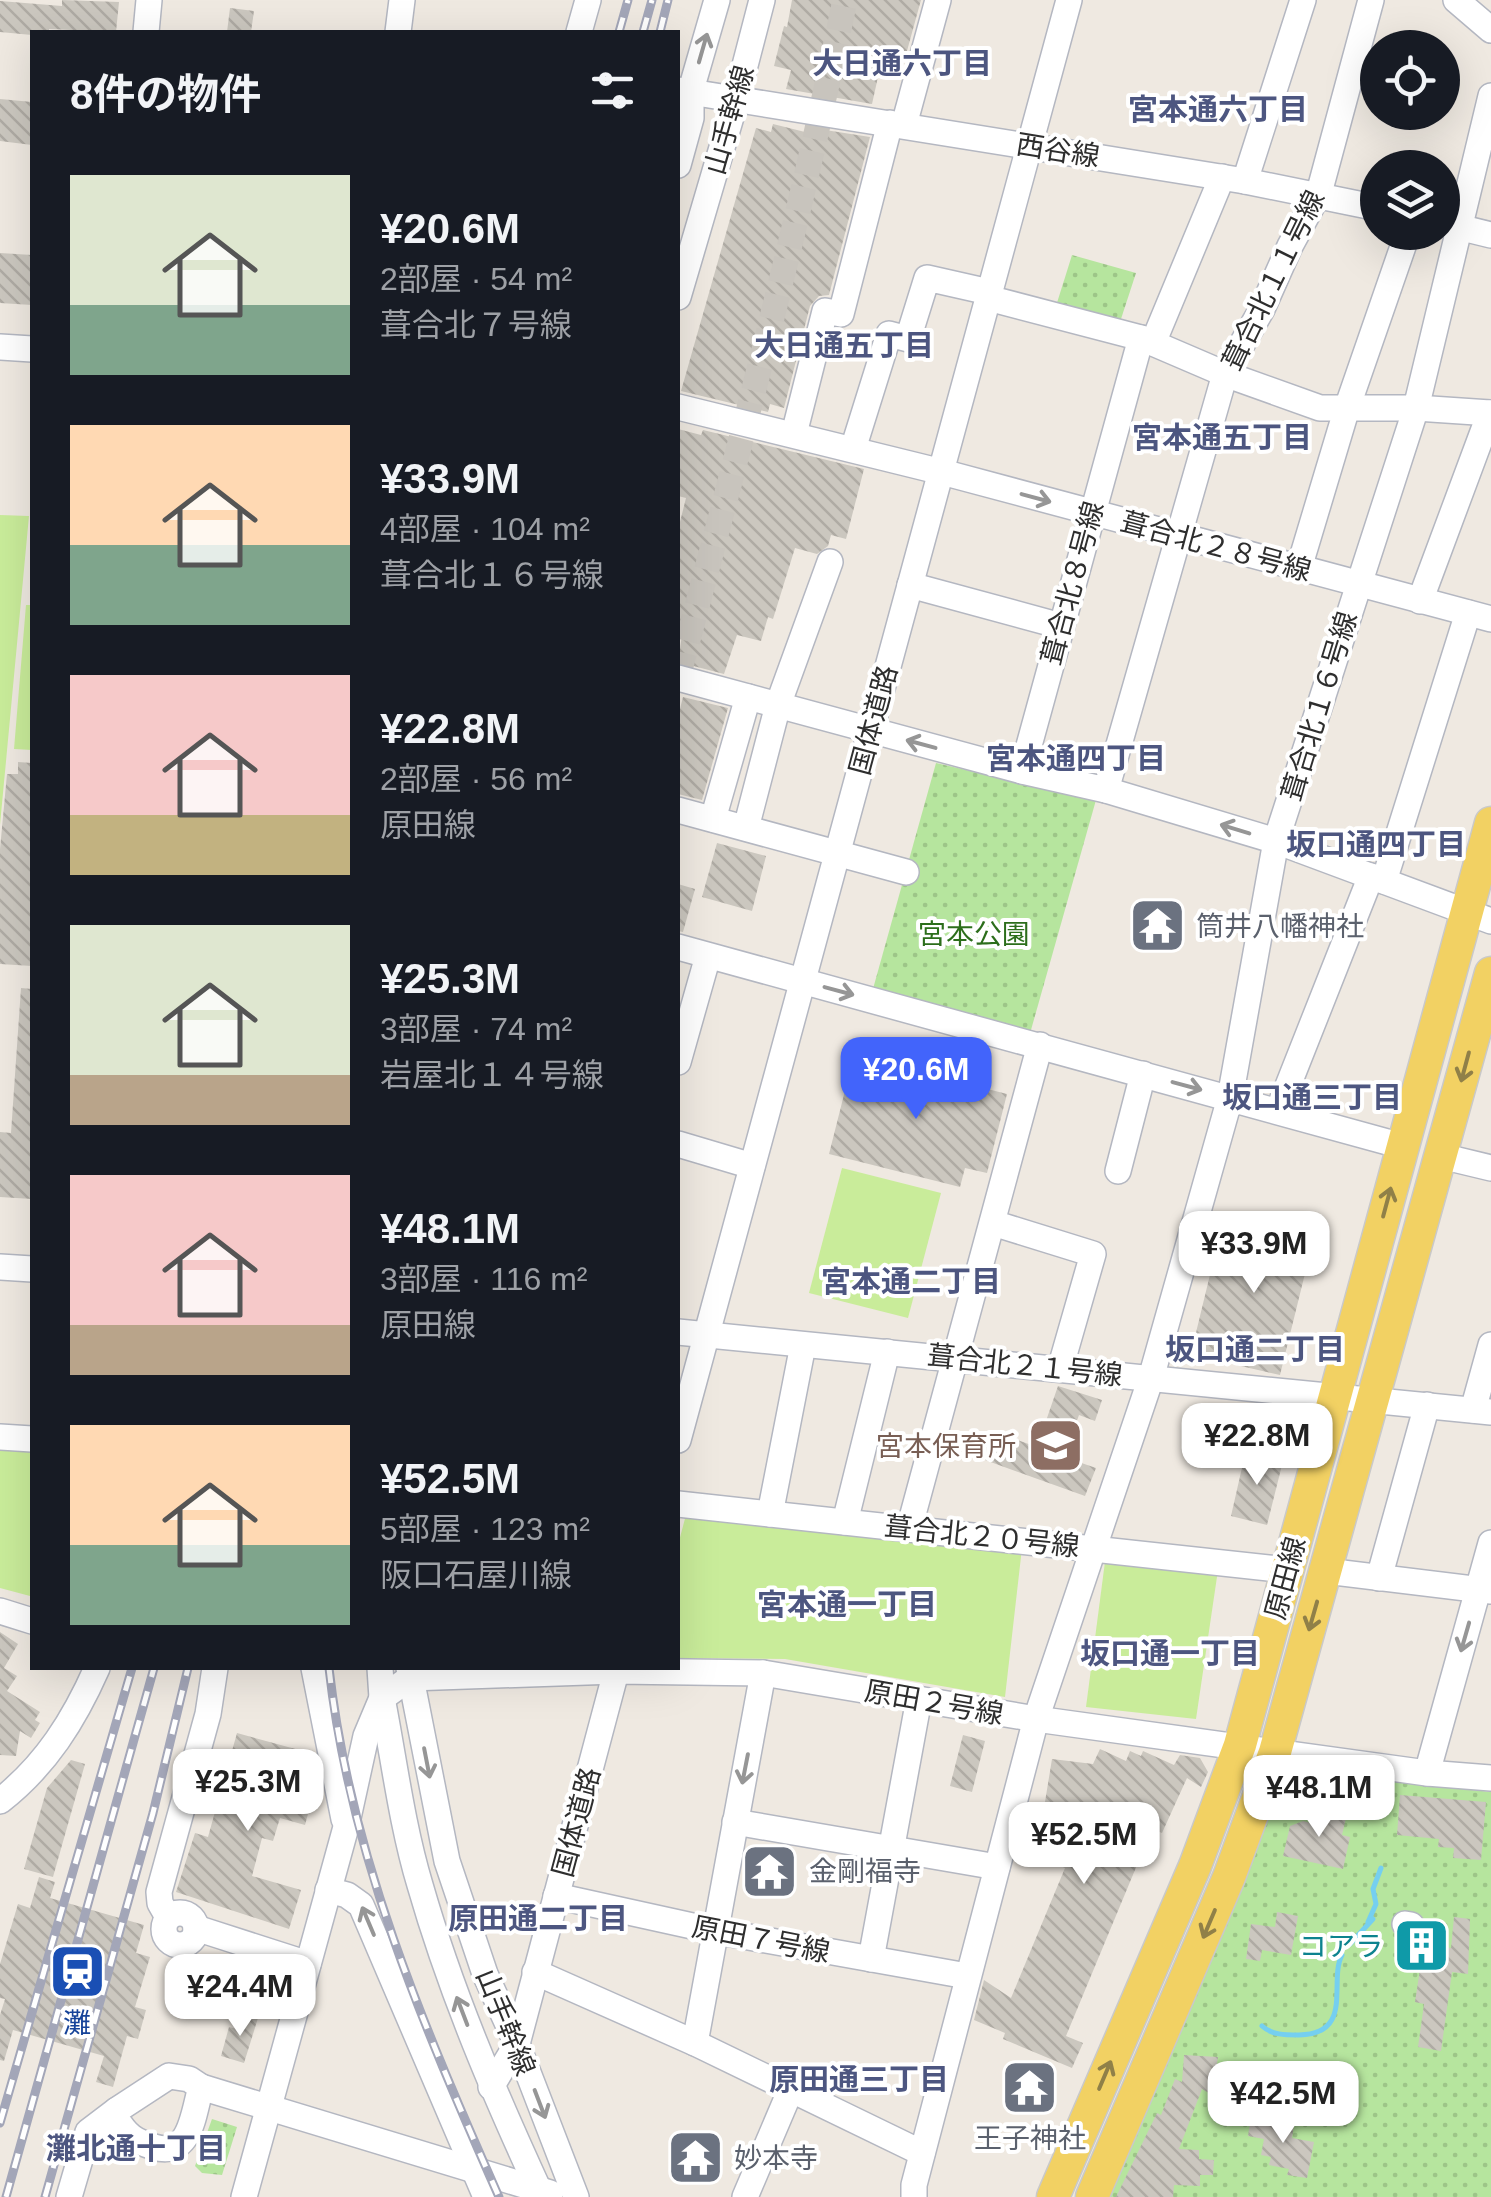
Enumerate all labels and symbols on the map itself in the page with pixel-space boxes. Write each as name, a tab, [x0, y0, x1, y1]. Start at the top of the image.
one-way arrow	[695, 33, 713, 64]
district label: 大日通六丁目	[812, 47, 992, 80]
street label: 山手幹線	[699, 62, 760, 178]
district label: 宮本通六丁目	[1128, 93, 1308, 126]
street label: 西谷線	[1014, 129, 1102, 172]
street label: 葺合北１１号線	[1217, 185, 1330, 375]
district label: 大日通五丁目	[754, 329, 934, 362]
district label: 宮本通五丁目	[1132, 421, 1312, 454]
one-way arrow	[1020, 489, 1051, 508]
street label: 葺合北８号線	[1036, 498, 1109, 668]
street label: 葺合北２８号線	[1117, 506, 1315, 587]
street label: 葺合北１６号線	[1276, 608, 1363, 804]
street label: 国体道路	[844, 662, 903, 778]
one-way arrow	[906, 734, 937, 753]
district label: 宮本通四丁目	[986, 742, 1166, 775]
one-way arrow	[1220, 819, 1251, 837]
district label: 坂口通四丁目	[1286, 828, 1466, 861]
temple icon: 筒井八幡神社	[1127, 896, 1187, 956]
place label: 筒井八幡神社	[1196, 911, 1364, 942]
park label: 宮本公園	[918, 919, 1030, 950]
one-way arrow	[823, 983, 854, 1001]
pin: ¥20.6M	[835, 1037, 997, 1122]
one-way arrow	[1455, 1051, 1474, 1082]
one-way arrow	[1170, 1077, 1202, 1096]
district label: 坂口通三丁目	[1222, 1081, 1402, 1114]
one-way arrow	[1379, 1186, 1398, 1218]
pin: ¥33.9M	[1173, 1211, 1335, 1296]
district label: 宮本通二丁目	[821, 1265, 1001, 1298]
district label: 坂口通二丁目	[1165, 1333, 1345, 1366]
street label: 葺合北２１号線	[926, 1340, 1124, 1391]
pin: ¥22.8M	[1176, 1403, 1338, 1488]
school or university icon: 宮本保育所	[1025, 1416, 1085, 1476]
place label: 宮本保育所	[876, 1431, 1016, 1462]
street label: 葺合北２０号線	[883, 1511, 1081, 1562]
street label: 原田線	[1260, 1534, 1311, 1623]
district label: 宮本通一丁目	[757, 1588, 937, 1621]
one-way arrow	[1303, 1600, 1321, 1632]
one-way arrow	[1455, 1621, 1474, 1653]
district label: 坂口通一丁目	[1080, 1637, 1260, 1670]
street label: 原田２号線	[862, 1675, 1006, 1730]
one-way arrow	[419, 1746, 438, 1778]
pin: ¥25.3M	[167, 1749, 329, 1834]
one-way arrow	[735, 1752, 754, 1785]
pin: ¥48.1M	[1238, 1755, 1400, 1840]
street label: 国体道路	[547, 1764, 606, 1880]
pin: ¥52.5M	[1003, 1802, 1165, 1887]
temple icon: 金剛福寺	[740, 1841, 800, 1901]
place label: 金剛福寺	[809, 1856, 921, 1887]
district label: 原田通二丁目	[448, 1902, 628, 1935]
one-way arrow	[358, 1906, 376, 1937]
one-way arrow	[1199, 1908, 1217, 1939]
street label: 原田７号線	[689, 1911, 833, 1968]
building icon: コアラ	[1392, 1916, 1452, 1976]
place label: コアラ	[1299, 1931, 1383, 1962]
station icon: 灘	[47, 1942, 107, 2002]
pin: ¥24.4M	[159, 1954, 321, 2039]
street label: 山手幹線	[470, 1964, 541, 2080]
one-way arrow	[451, 1997, 469, 2027]
place label: 灘	[63, 2008, 91, 2039]
temple icon: 王子神社	[1000, 2057, 1060, 2117]
one-way arrow	[1097, 2060, 1115, 2091]
pin: ¥42.5M	[1202, 2061, 1364, 2146]
district label: 原田通三丁目	[769, 2063, 949, 2096]
one-way arrow	[532, 2088, 550, 2119]
place label: 王子神社	[974, 2123, 1086, 2154]
temple icon: 妙本寺	[665, 2128, 725, 2188]
district label: 灘北通十丁目	[46, 2132, 226, 2165]
place label: 妙本寺	[734, 2143, 818, 2174]

